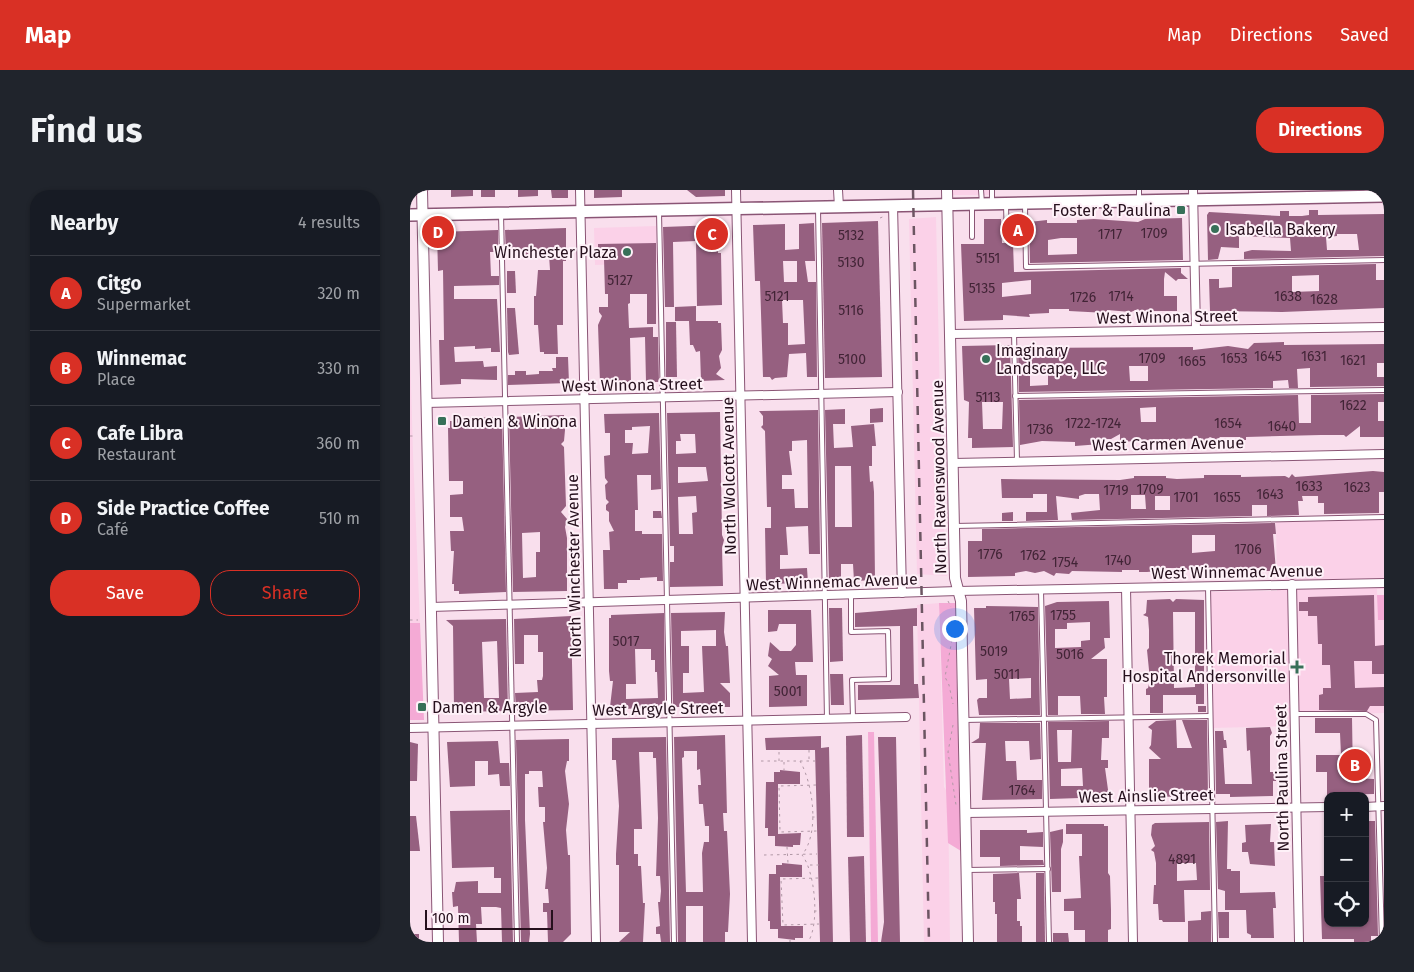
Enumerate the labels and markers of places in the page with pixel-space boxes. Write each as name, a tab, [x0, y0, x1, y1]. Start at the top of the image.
place label: Foster & Paulina	[1053, 201, 1171, 220]
marker: Foster & Paulina	[1175, 204, 1187, 216]
pin: A	[1002, 211, 1034, 249]
pin: D	[422, 213, 454, 251]
pin: C	[696, 215, 728, 253]
place label: Isabella Bakery	[1225, 220, 1336, 239]
marker: Isabella Bakery	[1209, 223, 1221, 235]
place label: Winchester Plaza	[494, 243, 617, 262]
marker: Winchester Plaza	[621, 246, 633, 258]
place label: Imaginary Landscape, LLC	[996, 341, 1105, 378]
marker: Imaginary Landscape, LLC	[980, 353, 992, 365]
place label: Damen & Winona	[452, 412, 577, 431]
marker: Damen & Winona	[436, 415, 448, 427]
place label: Thorek Memorial Hospital Andersonville	[1122, 649, 1286, 686]
marker: Thorek Memorial Hospital Andersonville	[1290, 660, 1304, 674]
place label: Damen & Argyle	[432, 698, 547, 717]
marker: Damen & Argyle	[416, 701, 428, 713]
pin: B	[1339, 746, 1371, 784]

